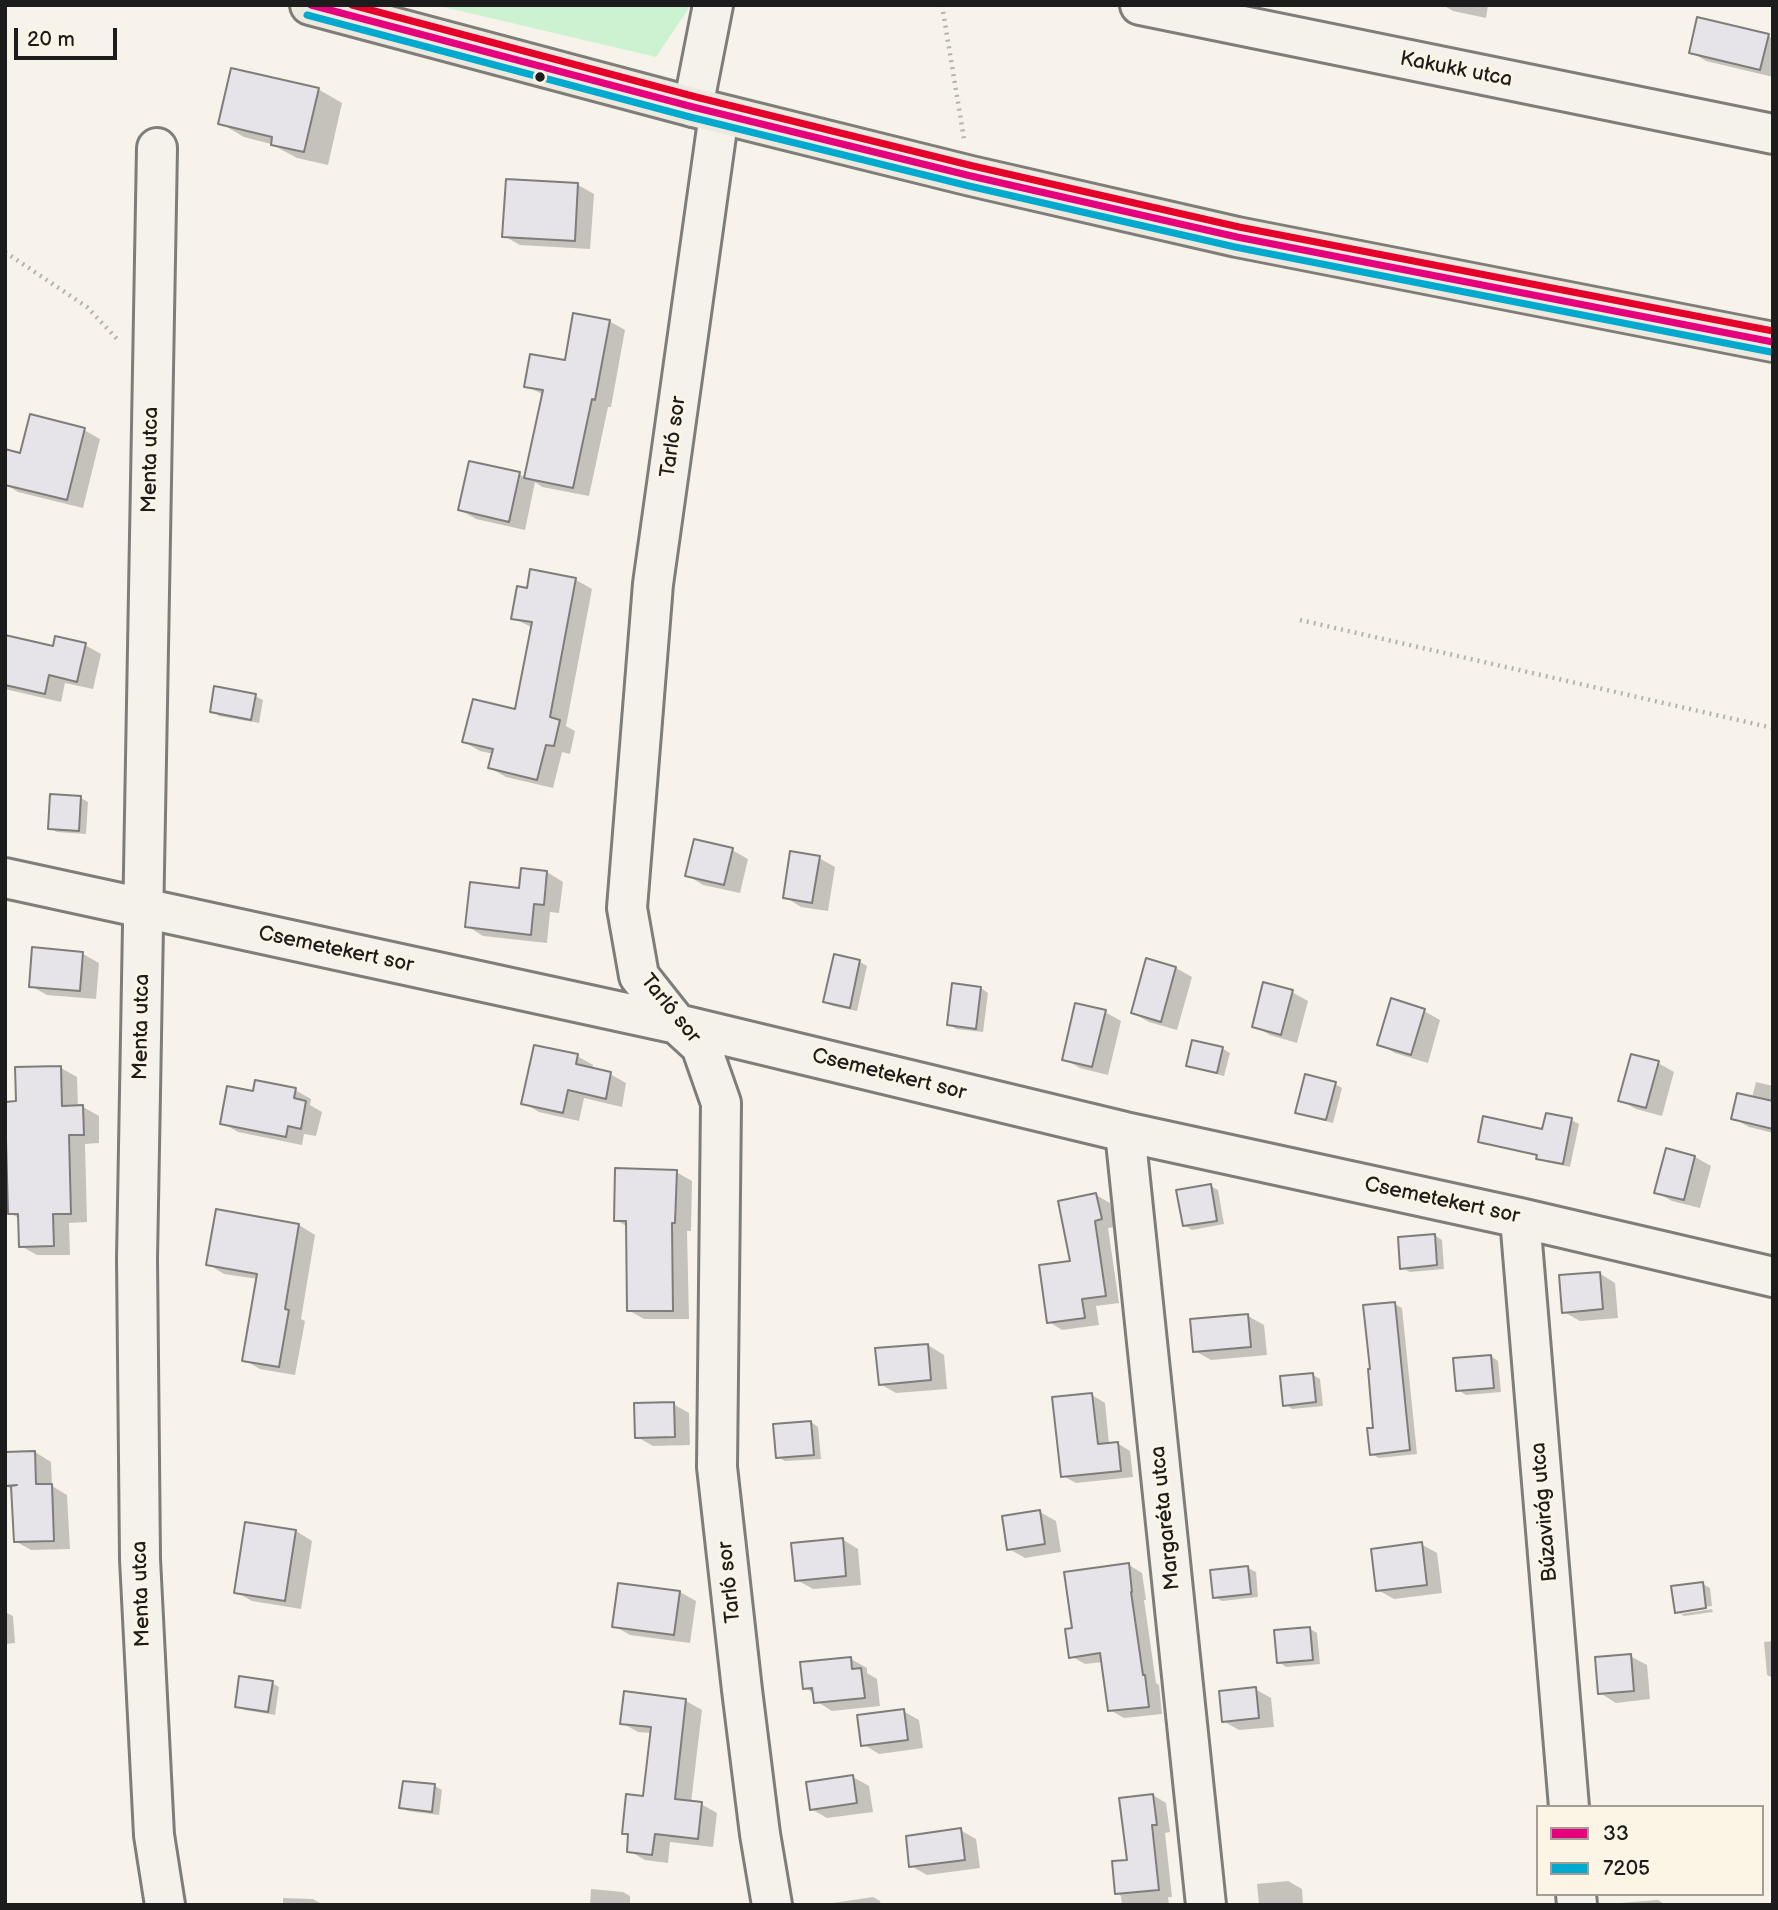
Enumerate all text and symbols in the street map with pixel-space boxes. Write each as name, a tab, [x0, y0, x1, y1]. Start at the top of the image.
scale bar	[18, 14, 121, 58]
text: 20 m	[27, 27, 75, 52]
street label: Kakukk utca	[1398, 47, 1514, 93]
unlabelled marker	[533, 70, 547, 84]
street label: Tarló sor	[656, 395, 692, 479]
street label: Menta utca	[137, 407, 165, 513]
street label: Csemetekert sor	[256, 921, 416, 979]
street label: Tarló sor	[634, 969, 706, 1049]
street label: Menta utca	[128, 974, 156, 1080]
street label: Csemetekert sor	[809, 1044, 969, 1106]
street label: Csemetekert sor	[1362, 1172, 1522, 1230]
street label: Búzavirág utca	[1526, 1441, 1564, 1583]
street label: Margaréta utca	[1146, 1445, 1186, 1591]
street label: Menta utca	[128, 1540, 156, 1648]
street label: Tarló sor	[713, 1540, 747, 1624]
legend	[1536, 1805, 1764, 1896]
text: 33	[1603, 1821, 1629, 1846]
text: 7205	[1603, 1856, 1650, 1881]

